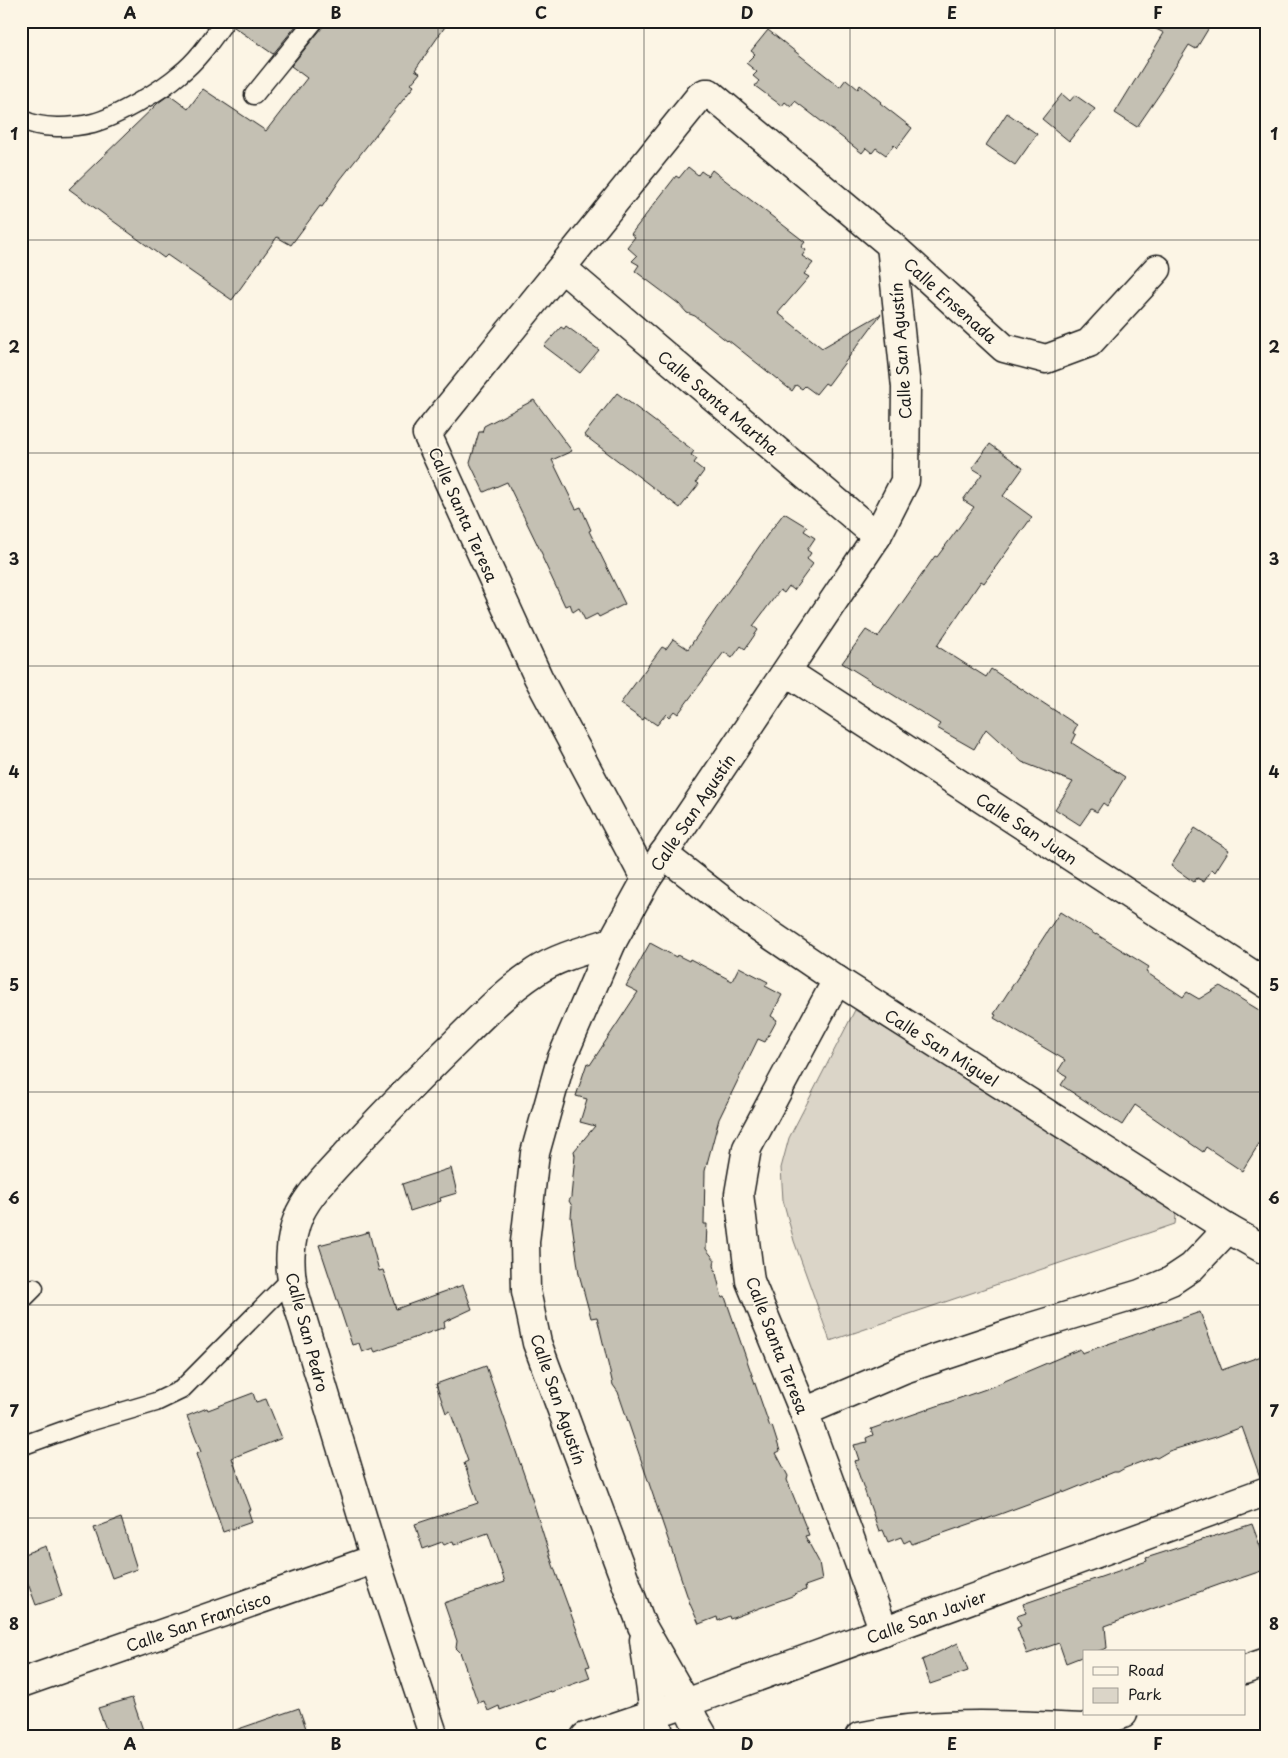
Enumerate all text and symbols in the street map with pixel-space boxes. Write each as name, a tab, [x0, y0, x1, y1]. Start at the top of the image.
text: A	[124, 0, 137, 24]
text: B	[331, 0, 342, 24]
text: C	[535, 0, 547, 24]
text: D	[741, 0, 753, 24]
text: E	[947, 0, 957, 24]
text: F	[1153, 0, 1163, 24]
text: 1	[10, 121, 18, 145]
text: 1	[1270, 121, 1278, 145]
street label: Calle Ensenada	[899, 251, 1003, 349]
street label: Calle San Agustín	[883, 282, 917, 420]
text: 2	[8, 334, 20, 358]
text: 2	[1268, 334, 1280, 358]
street label: Calle Santa Martha	[653, 344, 785, 460]
street label: Calle Santa Teresa	[423, 443, 505, 585]
text: 3	[9, 546, 19, 570]
text: 3	[1269, 546, 1279, 570]
street label: Calle San Agustín	[644, 749, 740, 875]
text: 4	[9, 759, 20, 783]
text: 4	[1269, 759, 1280, 783]
street label: Calle San Juan	[971, 786, 1083, 870]
text: 5	[9, 972, 19, 996]
text: 5	[1269, 972, 1279, 996]
street label: Calle San Miguel	[880, 1002, 1004, 1092]
text: 6	[8, 1185, 20, 1209]
text: 6	[1268, 1185, 1280, 1209]
street label: Calle San Pedro	[281, 1270, 336, 1395]
street label: Calle Santa Teresa	[741, 1273, 815, 1417]
street label: Calle San Agustín	[525, 1330, 593, 1468]
text: 7	[9, 1398, 19, 1422]
text: 7	[1269, 1398, 1279, 1422]
street label: Calle San Javier	[863, 1583, 990, 1649]
street label: Calle San Francisco	[122, 1585, 274, 1657]
text: 8	[9, 1611, 19, 1635]
text: 8	[1269, 1611, 1279, 1635]
legend	[1083, 1650, 1246, 1716]
text: Road	[1128, 1658, 1164, 1681]
text: Park	[1128, 1682, 1162, 1705]
text: A	[124, 1731, 137, 1755]
text: B	[331, 1731, 342, 1755]
text: C	[535, 1731, 547, 1755]
text: D	[741, 1731, 753, 1755]
text: E	[947, 1731, 957, 1755]
text: F	[1153, 1731, 1163, 1755]

